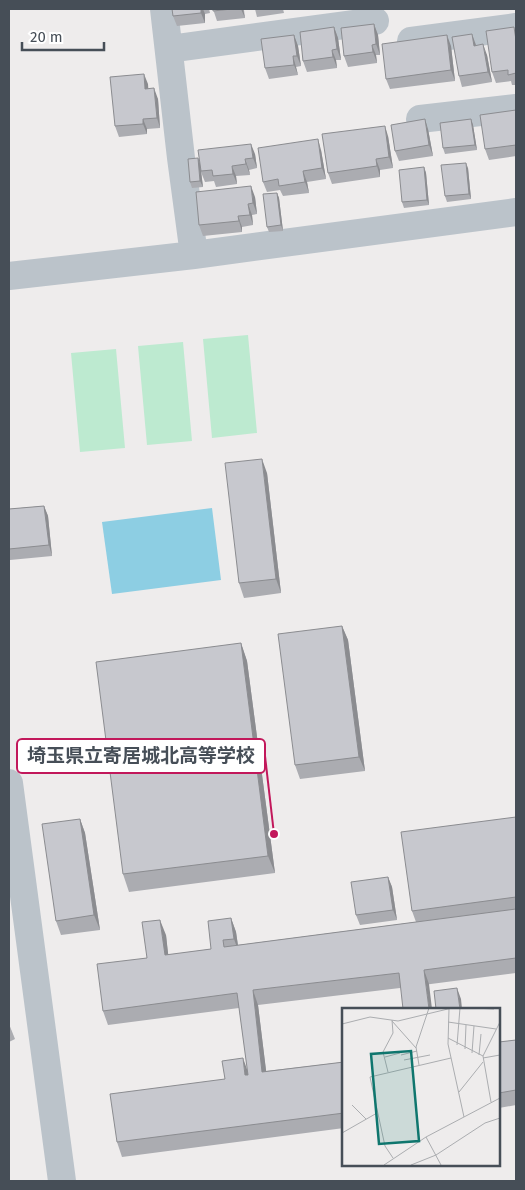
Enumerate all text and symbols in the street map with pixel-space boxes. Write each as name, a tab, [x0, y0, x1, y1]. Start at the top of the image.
scale bar	[22, 20, 105, 52]
text: 20 m	[30, 28, 63, 46]
callout: 埼玉県立寄居城北高等学校	[17, 739, 265, 773]
text: 埼玉県立寄居城北高等学校	[27, 744, 255, 767]
inset map	[342, 1008, 500, 1165]

